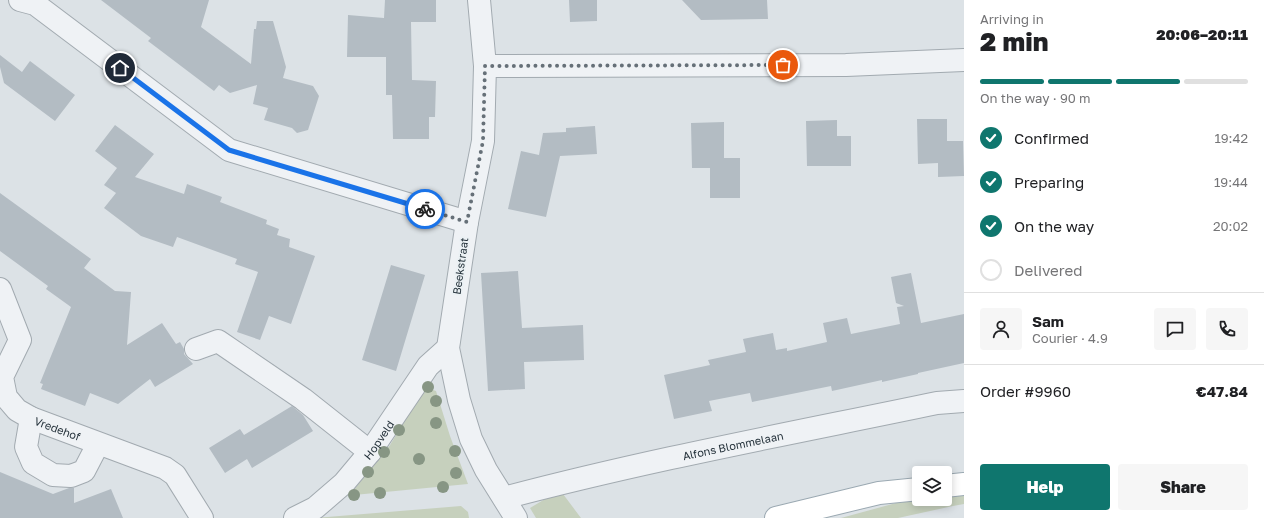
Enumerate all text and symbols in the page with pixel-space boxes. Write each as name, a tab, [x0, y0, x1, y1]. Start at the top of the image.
text: Arriving in	[980, 11, 1044, 27]
text: 20:06–20:11	[1156, 25, 1248, 43]
text: 2 min	[980, 26, 1048, 57]
pin	[766, 48, 800, 82]
pin	[103, 51, 137, 85]
icon: bag	[772, 54, 794, 76]
icon: home	[109, 57, 131, 79]
text: On the way · 90 m	[980, 90, 1091, 106]
icon: check	[980, 127, 1002, 149]
text: Confirmed	[1014, 129, 1089, 147]
text: 19:42	[1214, 130, 1248, 146]
icon: check	[980, 171, 1002, 193]
text: Preparing	[1014, 173, 1084, 191]
text: 19:44	[1214, 174, 1248, 190]
courier	[405, 189, 445, 229]
icon: bike	[414, 198, 436, 220]
icon: check	[980, 215, 1002, 237]
text: On the way	[1014, 217, 1094, 235]
text: 20:02	[1213, 218, 1248, 234]
street label: Beekstraat	[450, 237, 470, 295]
text: Delivered	[1014, 261, 1082, 279]
button: person	[980, 308, 1022, 350]
button: chat	[1154, 308, 1196, 350]
button: phone	[1206, 308, 1248, 350]
text: Sam	[1032, 312, 1064, 330]
text: Courier · 4.9	[1032, 330, 1108, 346]
text: Order #9960	[980, 382, 1071, 400]
text: €47.84	[1196, 382, 1248, 400]
street label: Vredehof	[33, 413, 82, 442]
street label: Hopveld	[360, 418, 396, 462]
street label: Alfons Blommelaan	[681, 428, 784, 462]
button: Help	[980, 464, 1110, 510]
button: Share	[1118, 464, 1248, 510]
map controls	[912, 466, 952, 506]
button: layers	[912, 466, 952, 506]

